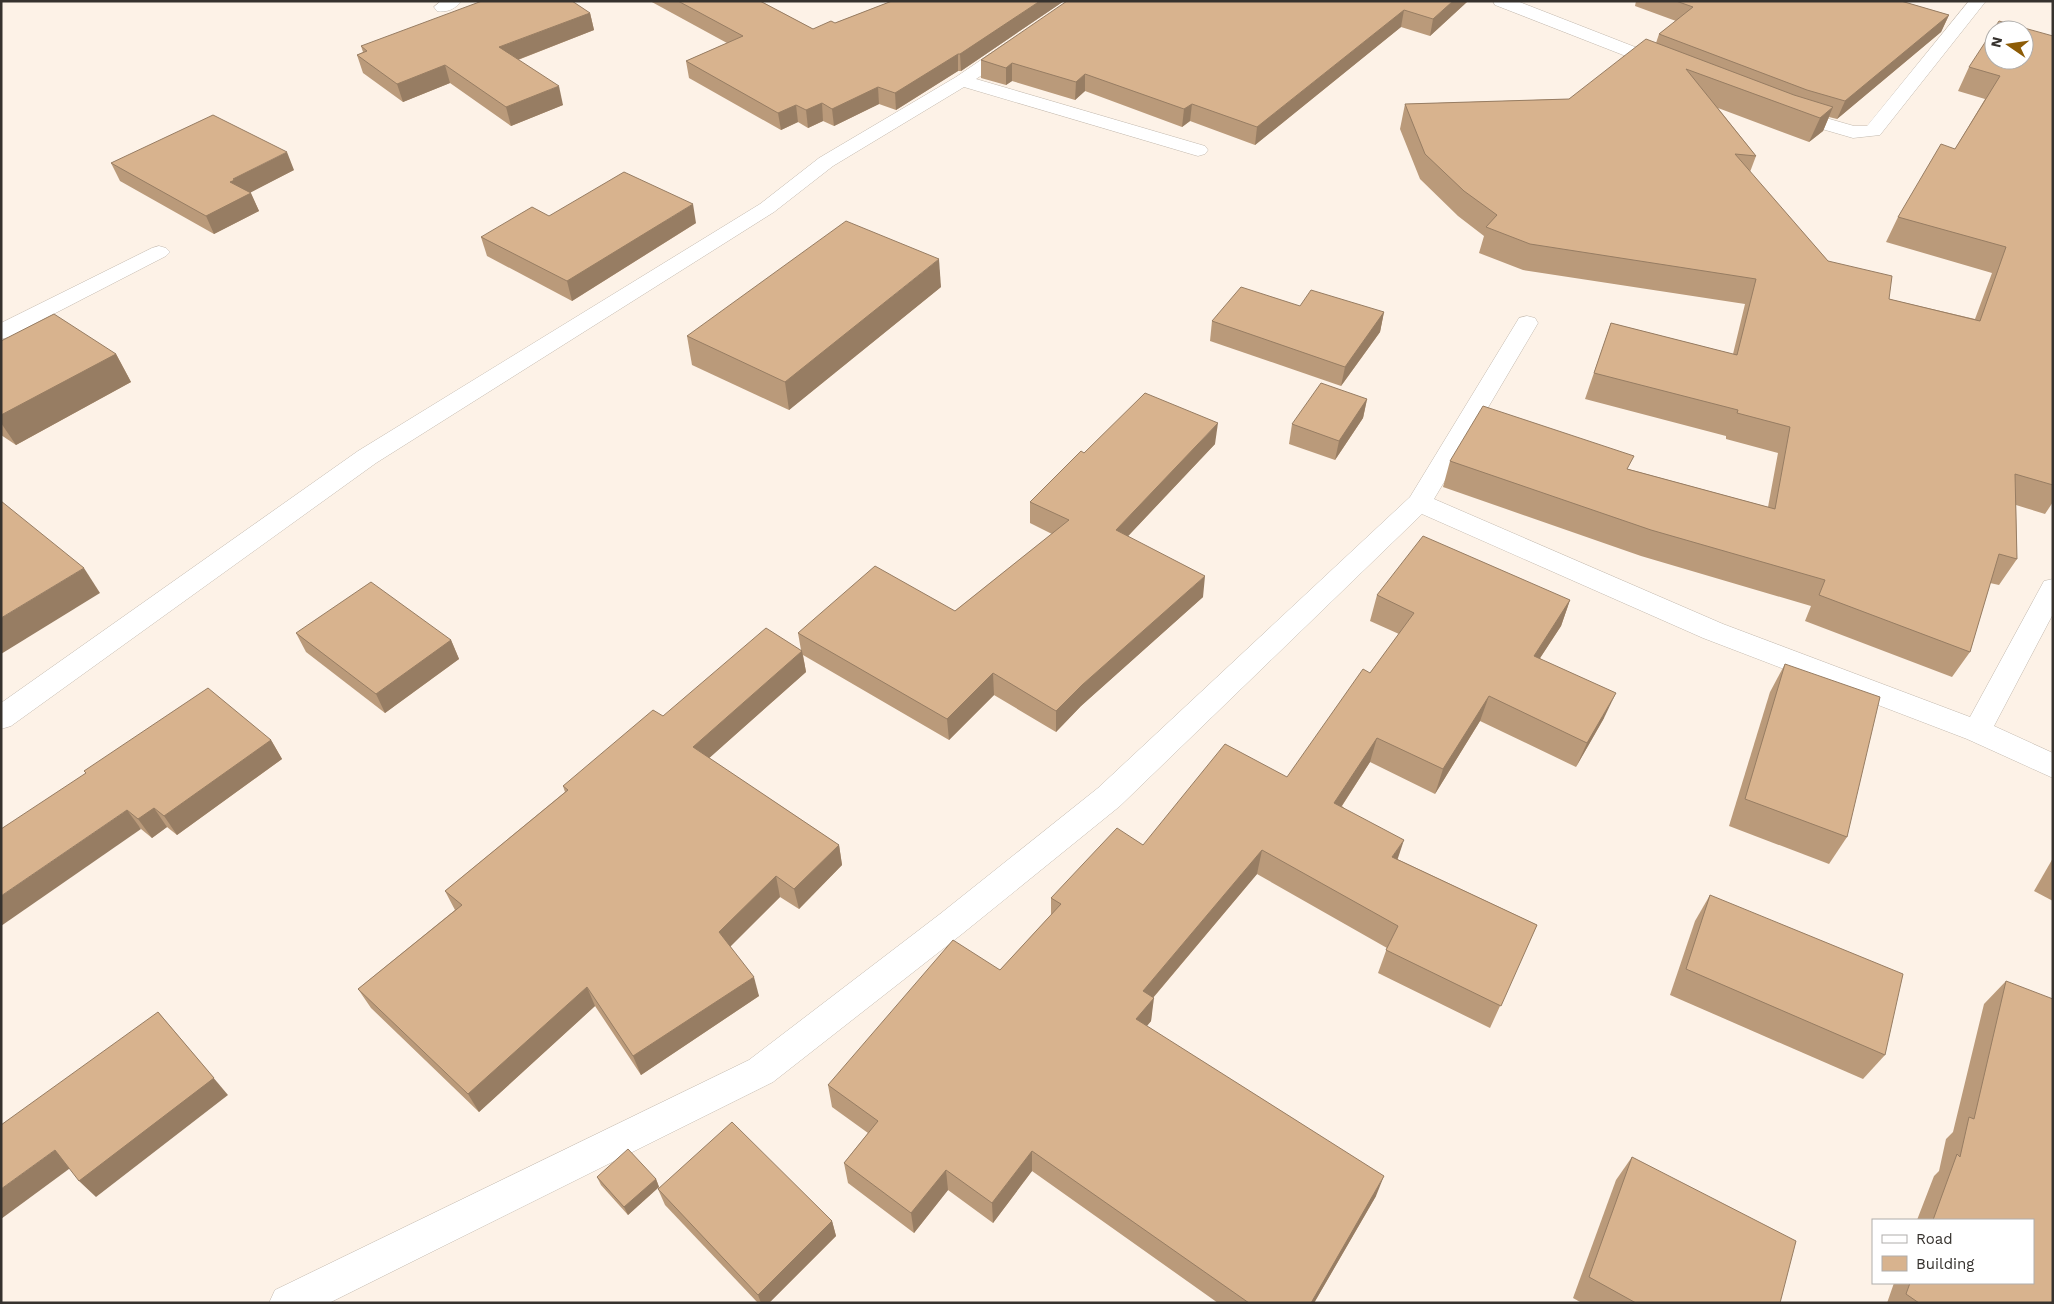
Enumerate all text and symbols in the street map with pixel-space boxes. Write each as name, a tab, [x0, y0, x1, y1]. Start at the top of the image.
north arrow	[1984, 20, 2034, 70]
text: N	[1987, 35, 2005, 49]
legend	[1872, 1219, 2034, 1284]
text: Road	[1916, 1230, 1953, 1248]
text: Building	[1916, 1255, 1974, 1273]

